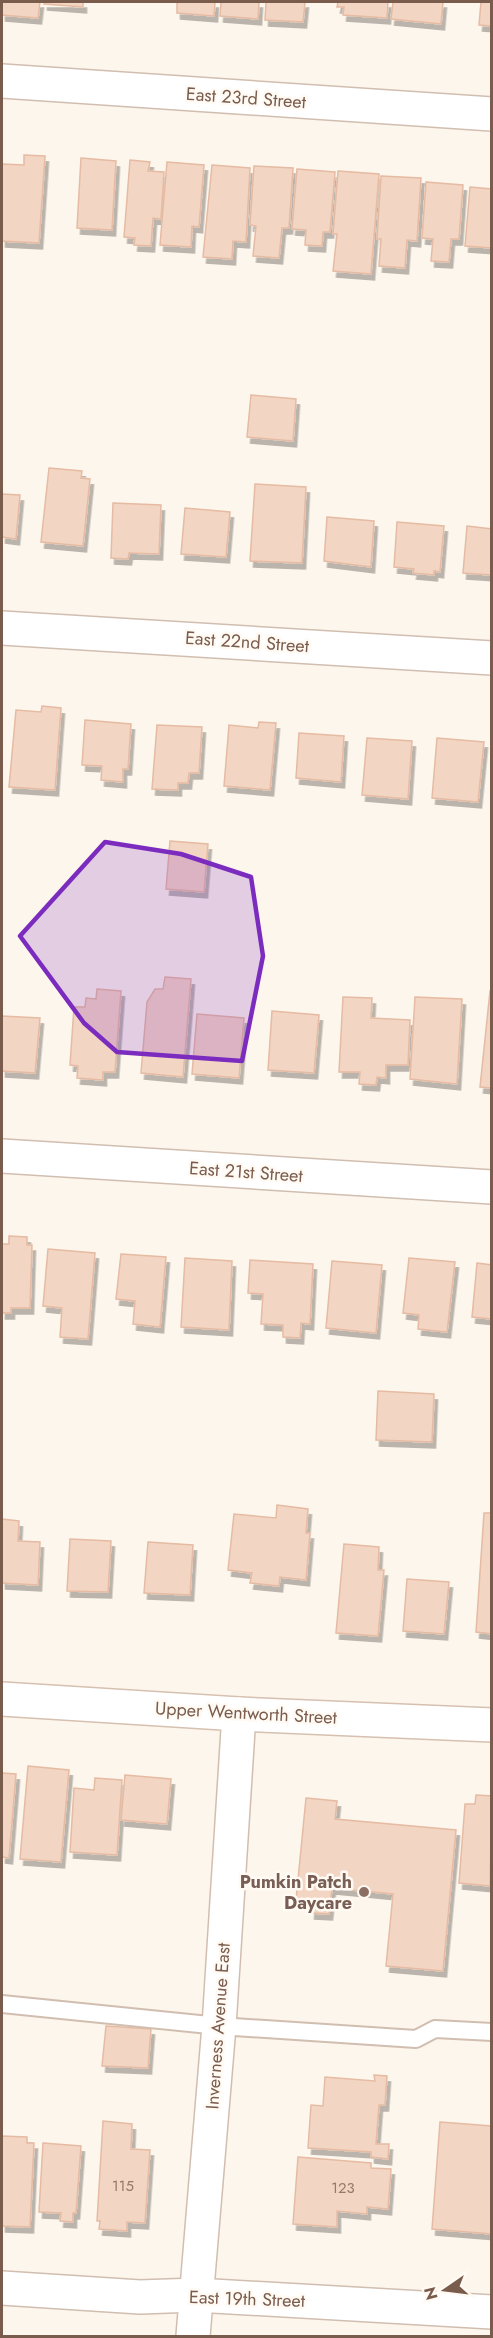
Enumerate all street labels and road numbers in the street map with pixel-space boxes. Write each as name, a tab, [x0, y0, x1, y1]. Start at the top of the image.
street label: East 23rd Street	[185, 81, 308, 115]
street label: East 22nd Street	[184, 625, 310, 659]
street label: East 21st Street	[188, 1155, 304, 1189]
street label: Upper Wentworth Street	[154, 1695, 338, 1731]
street label: Inverness Avenue East	[199, 1941, 237, 2110]
street label: East 19th Street	[189, 2284, 306, 2314]

